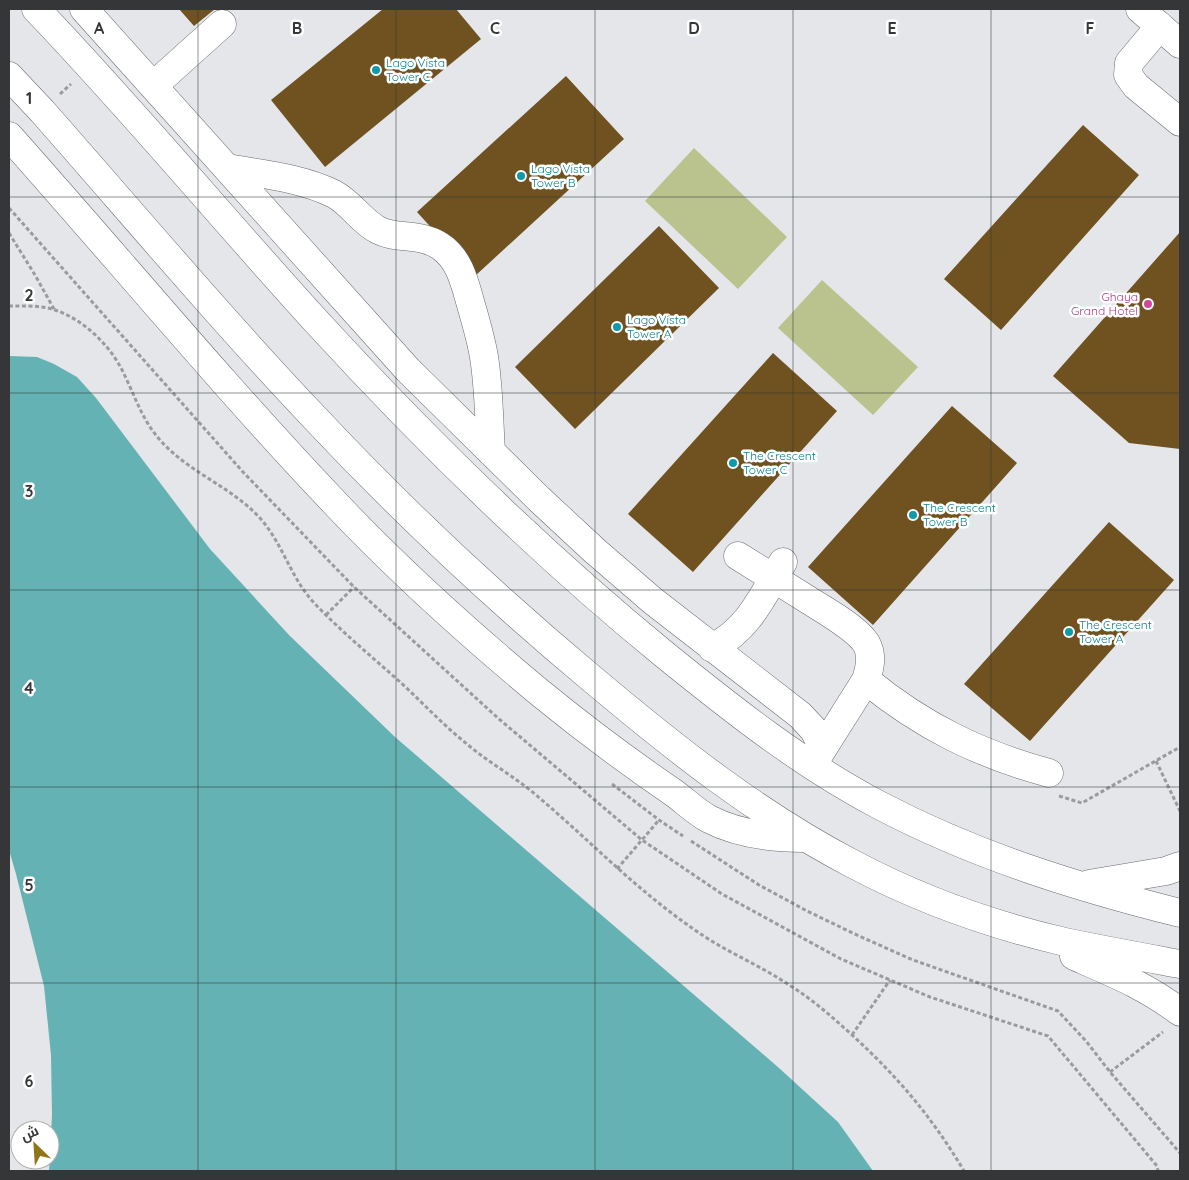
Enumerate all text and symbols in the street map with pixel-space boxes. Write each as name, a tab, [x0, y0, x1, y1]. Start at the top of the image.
text: A	[94, 18, 105, 38]
text: B	[292, 18, 302, 38]
text: C	[490, 18, 500, 38]
text: D	[688, 18, 700, 38]
text: E	[887, 18, 897, 38]
text: F	[1086, 18, 1095, 38]
place label: Lago Vista Tower C	[386, 55, 445, 84]
marker: Lago Vista Tower C	[370, 64, 382, 76]
text: 1	[26, 88, 32, 108]
place label: Lago Vista Tower B	[531, 161, 590, 190]
marker: Lago Vista Tower B	[515, 170, 527, 182]
text: 2	[24, 285, 34, 305]
place label: Ghaya Grand Hotel	[1071, 289, 1138, 318]
marker: Ghaya Grand Hotel	[1142, 298, 1154, 310]
place label: Lago Vista Tower A	[627, 312, 686, 341]
marker: Lago Vista Tower A	[611, 321, 623, 333]
place label: The Crescent Tower C	[743, 448, 816, 477]
marker: The Crescent Tower C	[727, 457, 739, 469]
text: 3	[25, 481, 33, 501]
place label: The Crescent Tower B	[923, 500, 996, 529]
marker: The Crescent Tower B	[907, 509, 919, 521]
place label: The Crescent Tower A	[1079, 617, 1152, 646]
marker: The Crescent Tower A	[1063, 626, 1075, 638]
text: 4	[24, 678, 34, 698]
text: 5	[24, 875, 34, 895]
text: 6	[25, 1071, 34, 1091]
north arrow	[10, 1120, 60, 1170]
text: ش	[18, 1121, 41, 1145]

